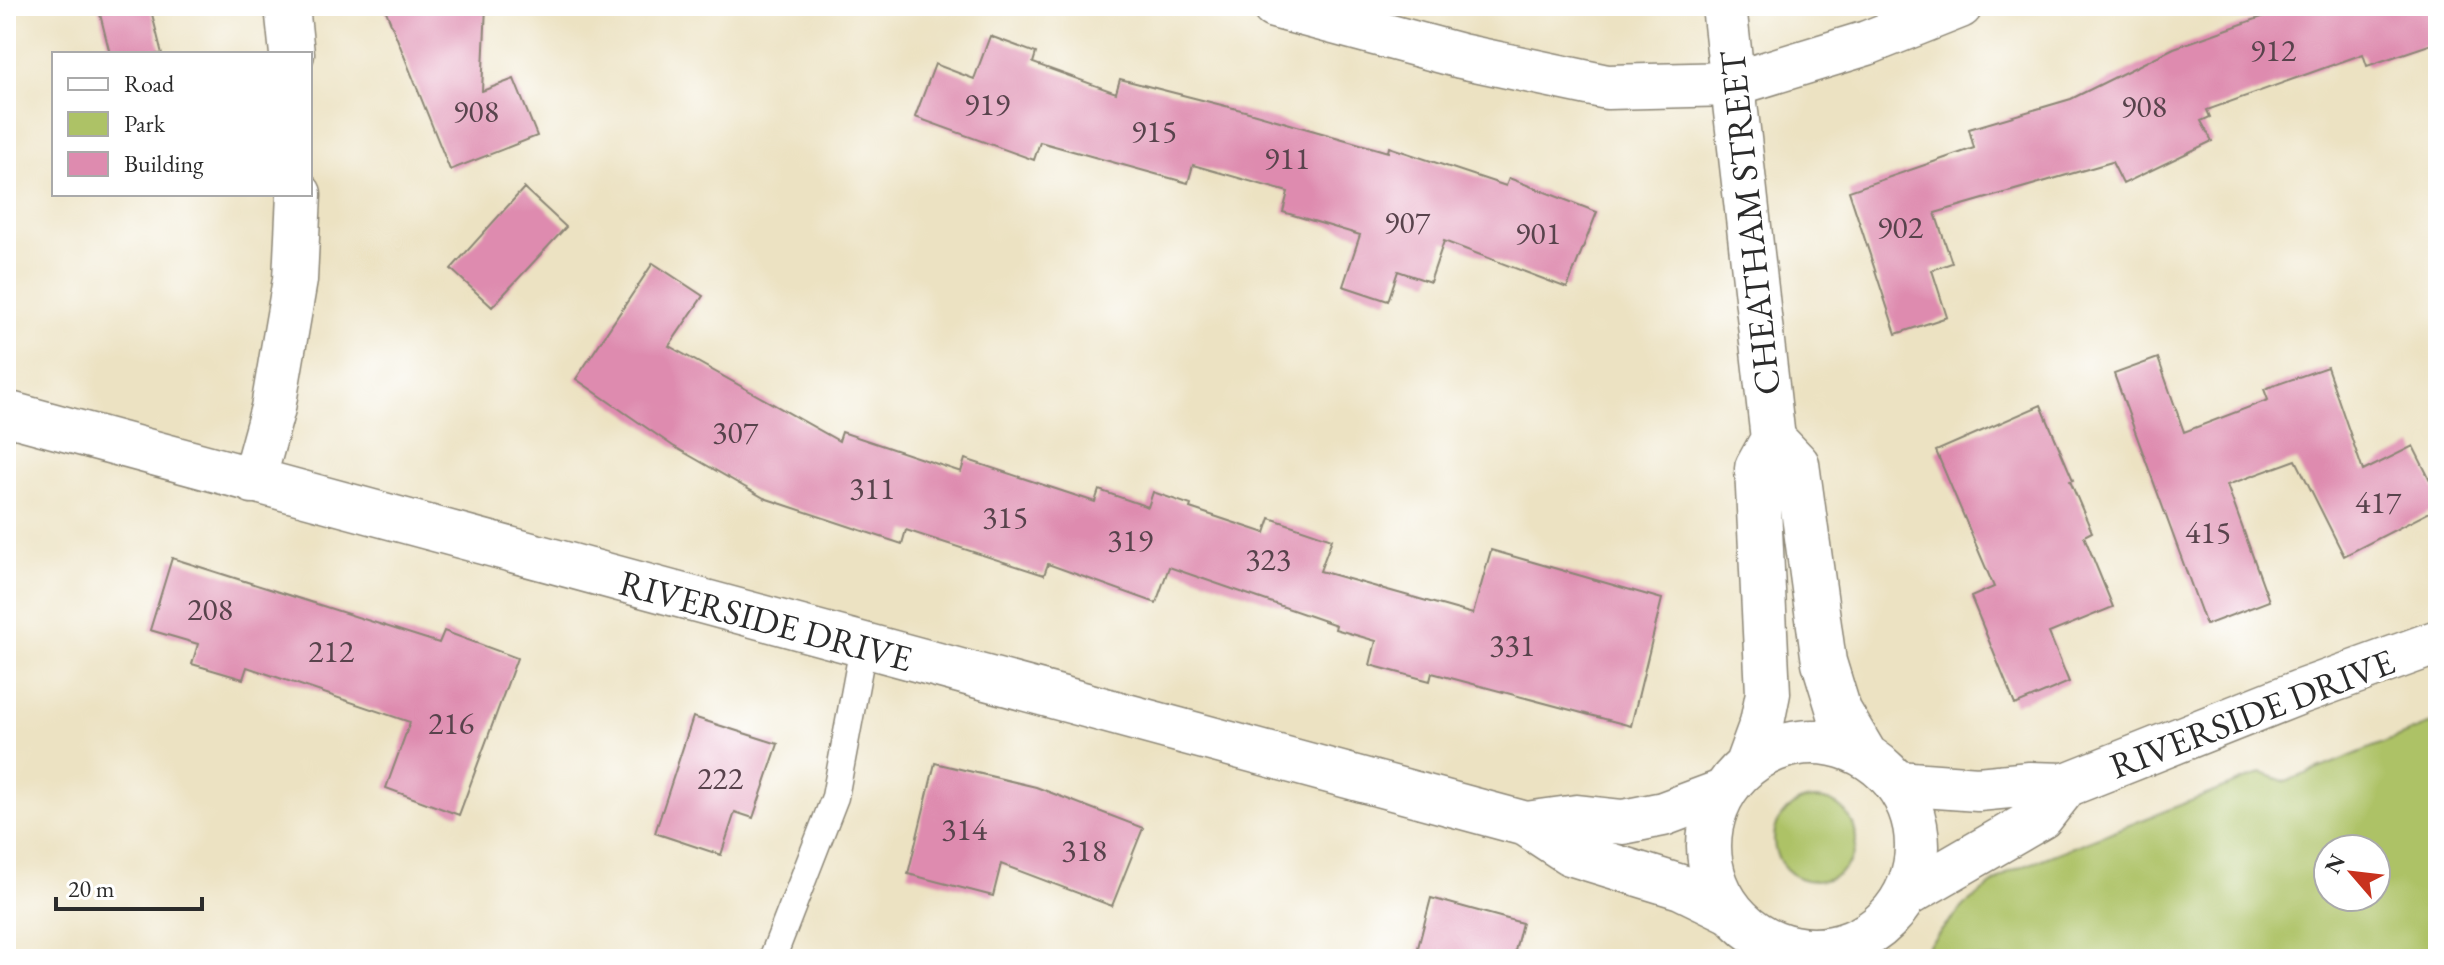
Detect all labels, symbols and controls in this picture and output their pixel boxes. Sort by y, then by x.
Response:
house number: 912 [2250,29,2297,71]
street label: CHEATHAM STREET [1708,48,1791,397]
legend [52,52,312,196]
text: Road [124,68,175,99]
house number: 919 [964,83,1010,125]
house number: 908 [2121,85,2167,127]
house number: 908 [453,90,499,132]
text: Park [124,108,166,139]
house number: 915 [1131,110,1177,152]
house number: 911 [1264,137,1310,179]
text: Building [124,148,204,179]
house number: 907 [1384,201,1431,243]
house number: 902 [1877,206,1924,248]
house number: 901 [1515,212,1561,254]
house number: 307 [712,411,759,453]
house number: 311 [849,467,895,509]
house number: 417 [2355,481,2402,523]
house number: 315 [982,496,1028,538]
house number: 415 [2185,511,2231,553]
house number: 319 [1107,519,1153,561]
house number: 323 [1245,538,1291,580]
street label: RIVERSIDE DRIVE [614,559,917,682]
house number: 208 [187,588,233,630]
house number: 331 [1489,624,1535,666]
house number: 212 [308,630,355,672]
street label: RIVERSIDE DRIVE [2103,638,2401,789]
house number: 216 [428,702,474,744]
house number: 222 [697,757,744,799]
house number: 314 [941,808,988,850]
house number: 318 [1061,829,1107,871]
north arrow [2312,833,2392,913]
text: N [2318,849,2352,879]
scale bar [56,861,202,911]
text: 20 m [68,873,115,904]

